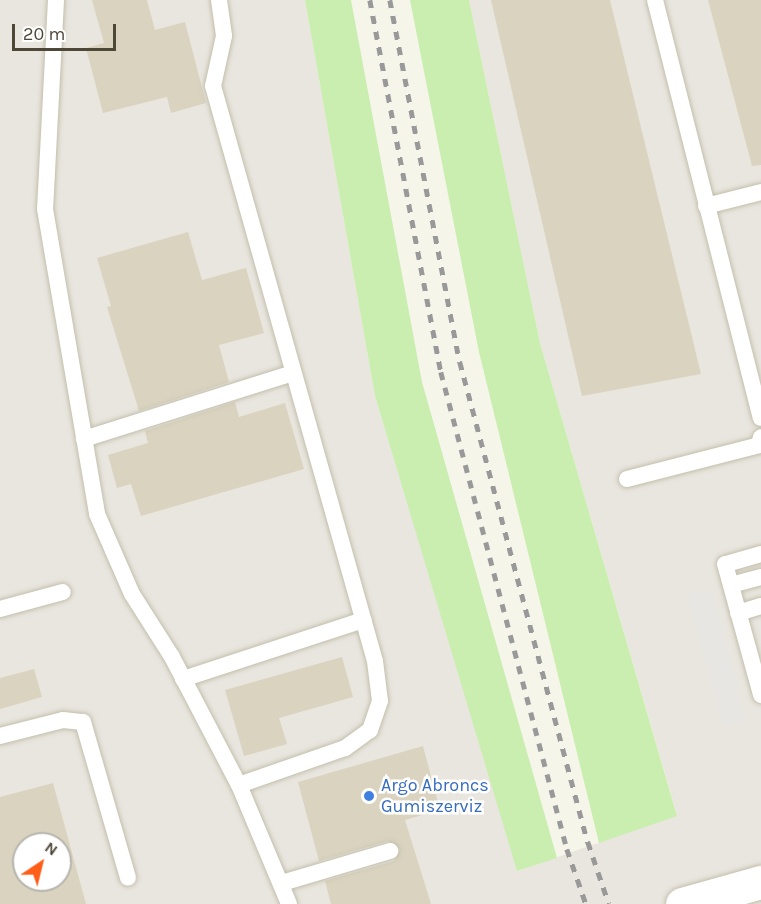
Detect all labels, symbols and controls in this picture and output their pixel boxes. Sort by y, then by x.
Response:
scale bar [15,12,118,50]
text: 20 m [23,23,65,45]
place label: Argo Abroncs Gumiszerviz [381,775,489,818]
marker: Argo Abroncs Gumiszerviz [362,789,376,803]
north arrow [12,832,72,892]
text: N [41,837,62,860]

